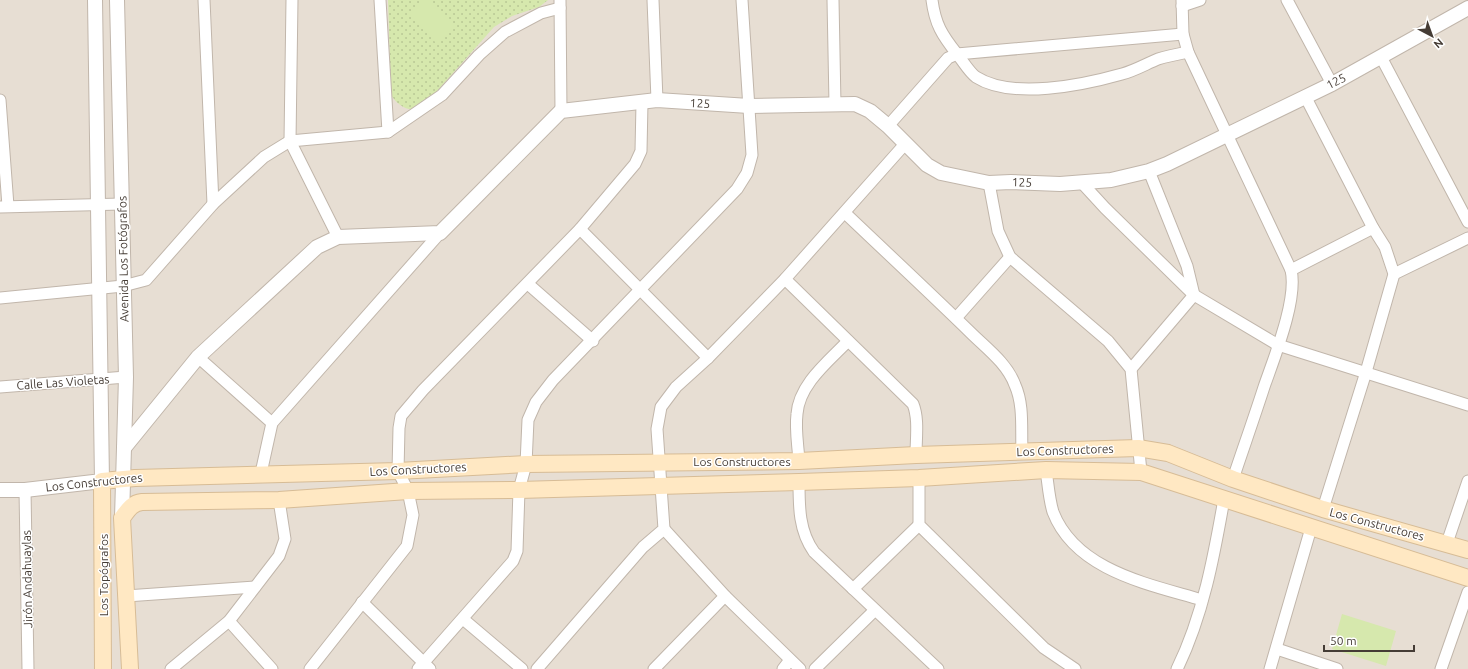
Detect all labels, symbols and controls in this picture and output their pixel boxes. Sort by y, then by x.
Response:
north arrow [1412,16,1452,56]
text: N [1432,36,1446,51]
street label: 125 [1324,71,1348,91]
street label: 125 [690,96,710,110]
street label: 125 [1012,175,1032,189]
street label: Avenida Los Fotógrafos [115,196,131,322]
street label: Calle Las Violetas [16,372,110,392]
street label: Los Constructores [1016,442,1114,458]
street label: Los Constructores [693,455,791,468]
street label: Los Constructores [369,460,467,478]
street label: Los Constructores [45,470,143,494]
street label: Los Constructores [1328,505,1426,543]
street label: Jirón Andahuaylas [20,530,34,628]
street label: Los Topógrafos [97,534,110,616]
scale bar [1324,627,1414,653]
text: 50 m [1330,634,1357,647]

